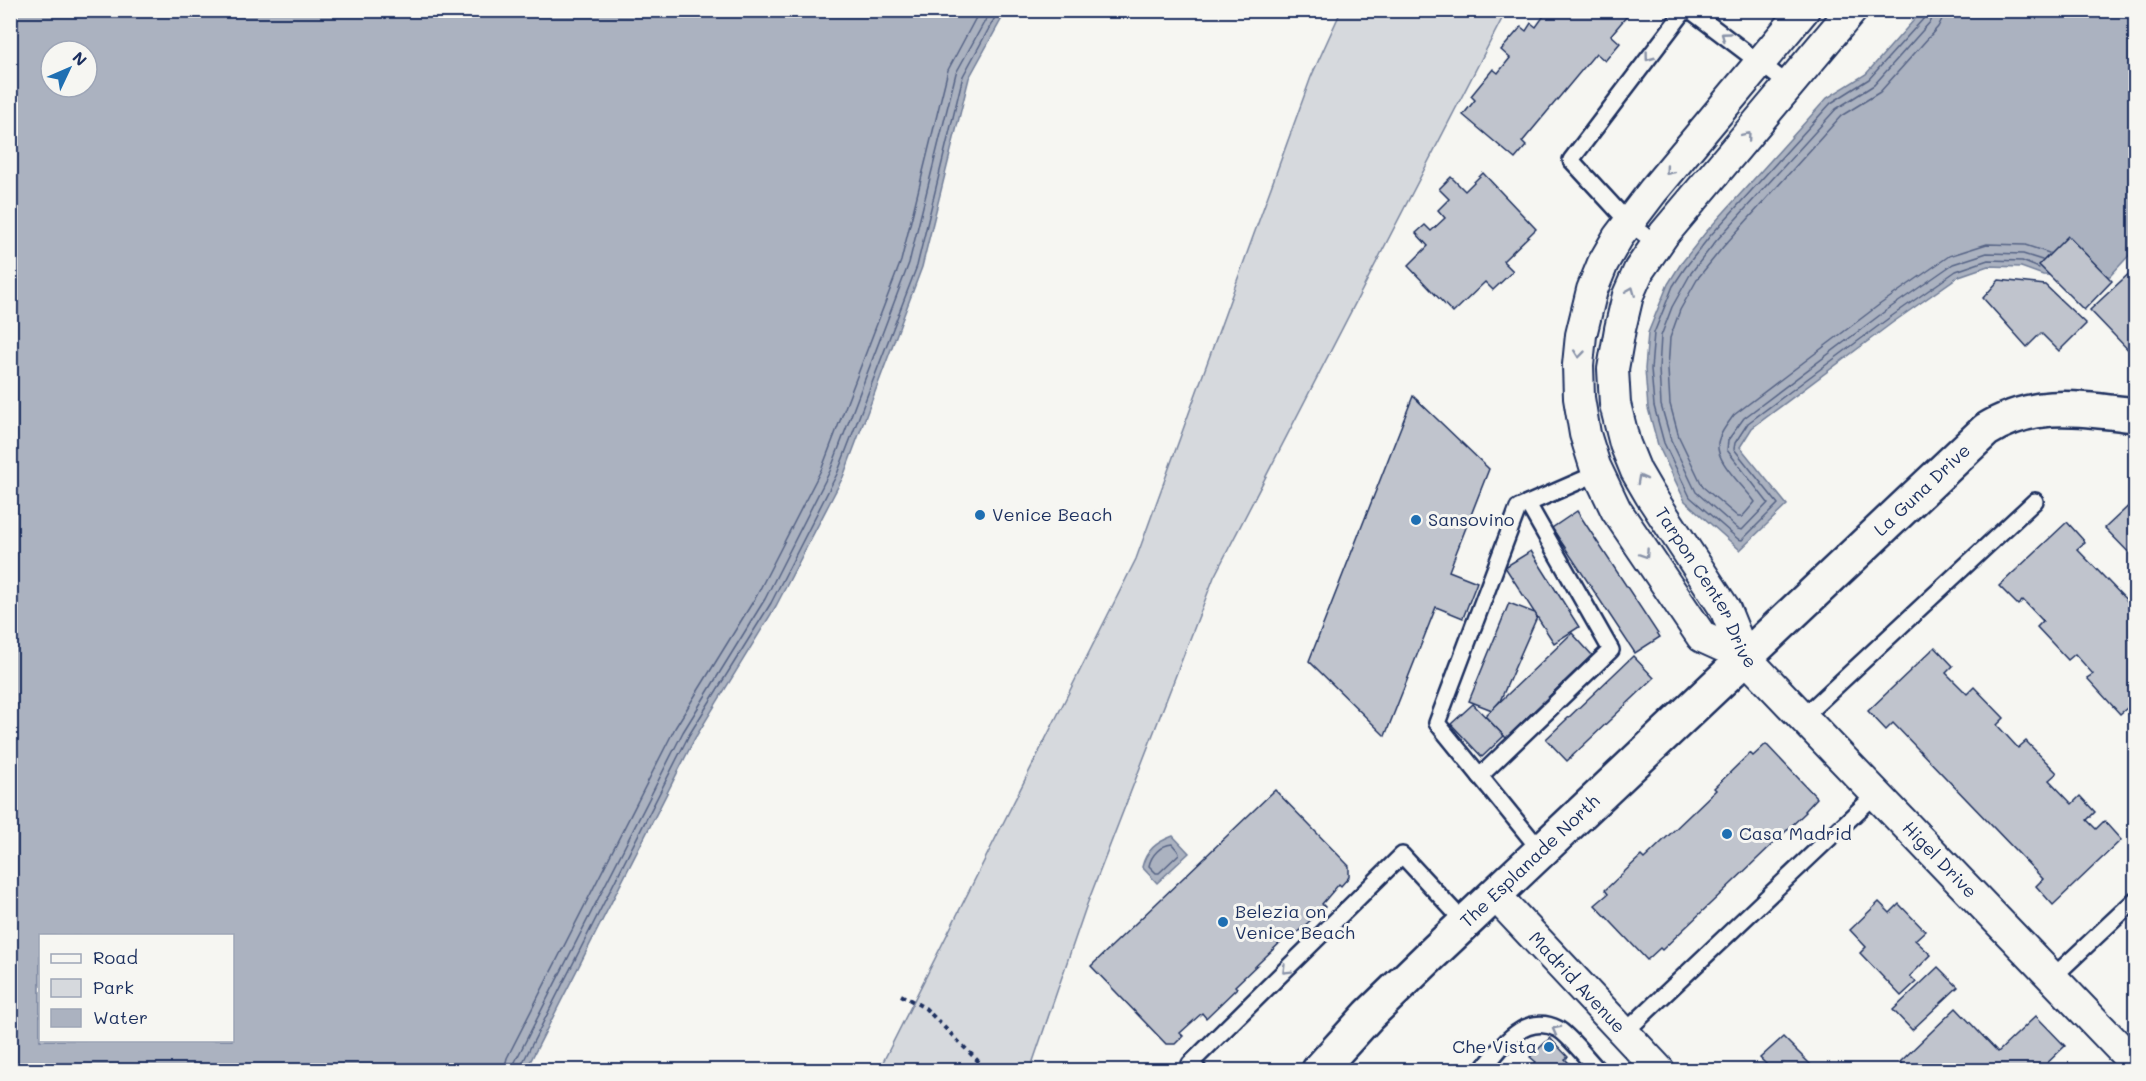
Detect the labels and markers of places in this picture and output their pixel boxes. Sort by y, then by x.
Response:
place label: Venice Beach [992,502,1112,526]
place label: Sansovino [1428,507,1515,531]
marker: Venice Beach [973,508,987,522]
marker: Sansovino [1409,513,1423,527]
place label: Casa Madrid [1739,821,1852,845]
marker: Casa Madrid [1720,827,1734,841]
place label: Belezia on Venice Beach [1235,899,1355,944]
marker: Belezia on Venice Beach [1216,915,1230,929]
place label: Che Vista [1452,1034,1537,1058]
marker: Che Vista [1542,1040,1556,1054]

